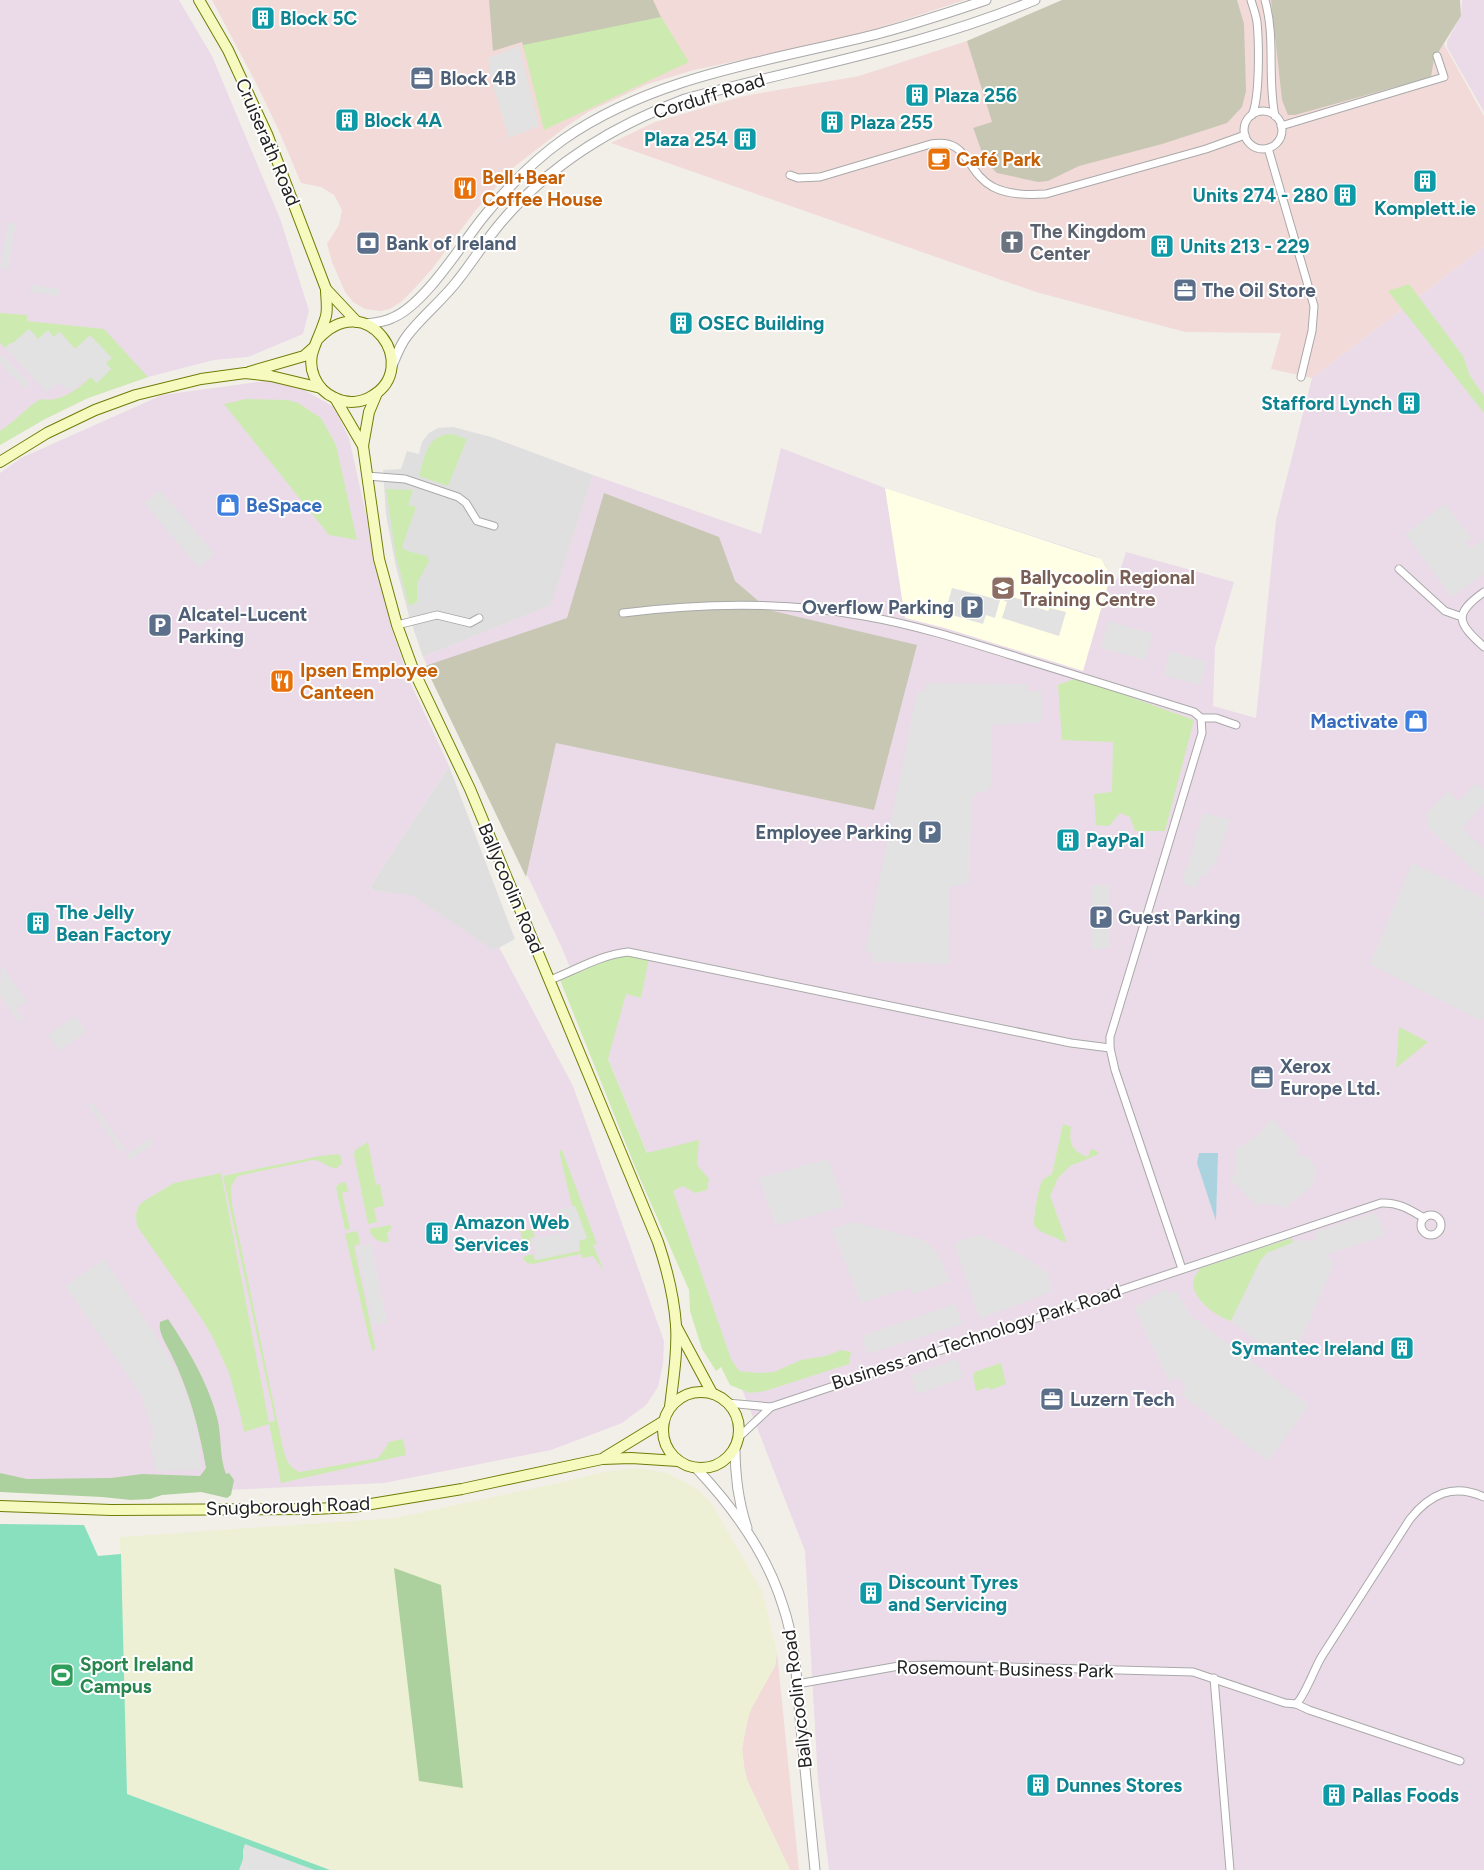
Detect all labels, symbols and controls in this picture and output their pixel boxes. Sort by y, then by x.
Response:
building icon: Block 5C [250,5,276,31]
place label: Block 5C [280,7,357,30]
office icon: Block 4B [409,65,435,91]
place label: Block 4B [440,67,516,90]
street label: Corduff Road [650,68,768,124]
street label: Cruiserath Road [231,75,305,209]
building icon: Plaza 256 [904,82,930,108]
place label: Plaza 256 [934,84,1017,107]
building icon: Block 4A [334,107,360,133]
place label: Block 4A [364,109,442,132]
building icon: Plaza 255 [819,109,845,135]
place label: Plaza 255 [850,111,933,134]
building icon: Plaza 254 [732,126,758,152]
place label: Plaza 254 [644,128,728,151]
cafe icon: Café Park [926,146,952,172]
place label: Café Park [956,148,1042,171]
place label: Bell+Bear Coffee House [482,166,603,211]
building icon: Komplett.ie [1412,168,1438,194]
restaurant icon: Bell+Bear Coffee House [452,175,478,201]
building icon: Units 274 - 280 [1332,182,1358,208]
place label: Units 274 - 280 [1193,184,1328,207]
place label: Komplett.ie [1374,197,1476,220]
place label: The Kingdom Center [1030,220,1146,265]
church icon: The Kingdom Center [999,229,1025,255]
bank icon: Bank of Ireland [355,230,381,256]
place label: Bank of Ireland [386,232,516,255]
building icon: Units 213 - 229 [1149,233,1175,259]
place label: Units 213 - 229 [1180,235,1310,258]
office icon: The Oil Store [1172,277,1198,303]
place label: The Oil Store [1202,279,1316,302]
building icon: OSEC Building [668,310,694,336]
place label: OSEC Building [698,312,825,335]
building icon: Stafford Lynch [1396,390,1422,416]
place label: Stafford Lynch [1261,392,1392,415]
shop icon: BeSpace [215,492,241,518]
place label: BeSpace [246,494,323,517]
place label: Ballycoolin Regional Training Centre [1020,566,1195,611]
school or university icon: Ballycoolin Regional Training Centre [990,575,1016,601]
parking icon: Overflow Parking [959,594,985,620]
place label: Overflow Parking [802,596,954,619]
place label: Alcatel-Lucent Parking [178,603,308,648]
parking icon: Alcatel-Lucent Parking [147,612,173,638]
place label: Ipsen Employee Canteen [300,659,438,704]
restaurant icon: Ipsen Employee Canteen [269,668,295,694]
shop icon: Mactivate [1403,708,1429,734]
place label: Mactivate [1310,710,1398,733]
street label: Ballycoolin Road [473,819,549,957]
parking icon: Employee Parking [917,819,943,845]
place label: Employee Parking [755,821,912,844]
building icon: PayPal [1055,827,1081,853]
place label: PayPal [1086,829,1144,852]
place label: The Jelly Bean Factory [56,901,171,946]
parking icon: Guest Parking [1088,904,1114,930]
place label: Guest Parking [1118,906,1240,929]
building icon: The Jelly Bean Factory [25,910,51,936]
place label: Xerox Europe Ltd. [1280,1055,1380,1100]
office icon: Xerox Europe Ltd. [1249,1064,1275,1090]
place label: Amazon Web Services [454,1211,569,1256]
building icon: Amazon Web Services [424,1220,450,1246]
street label: Business and Technology Park Road [828,1279,1124,1395]
building icon: Symantec Ireland [1389,1335,1415,1361]
place label: Symantec Ireland [1231,1337,1384,1360]
office icon: Luzern Tech [1039,1386,1065,1412]
place label: Luzern Tech [1070,1388,1175,1411]
street label: Snugborough Road [205,1492,371,1520]
place label: Discount Tyres and Servicing [888,1571,1018,1616]
building icon: Discount Tyres and Servicing [858,1580,884,1606]
street label: Ballycoolin Road [777,1628,817,1770]
place label: Sport Ireland Campus [80,1653,193,1698]
street label: Rosemount Business Park [896,1656,1115,1682]
sports icon: Sport Ireland Campus [49,1662,75,1688]
building icon: Dunnes Stores [1025,1772,1051,1798]
place label: Dunnes Stores [1056,1774,1182,1797]
building icon: Pallas Foods [1321,1782,1347,1808]
place label: Pallas Foods [1352,1784,1459,1807]

